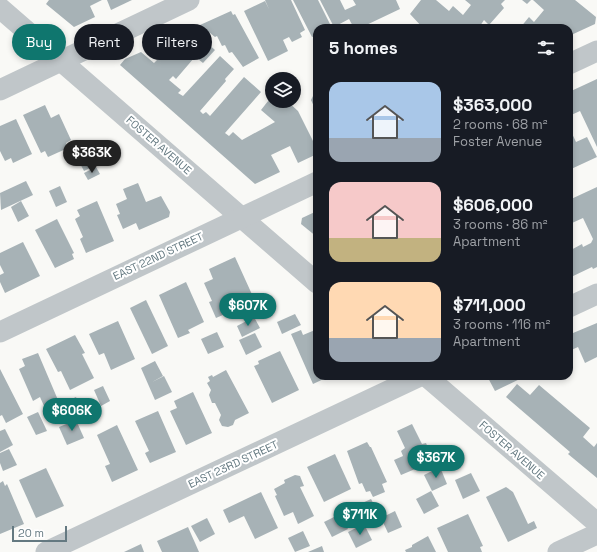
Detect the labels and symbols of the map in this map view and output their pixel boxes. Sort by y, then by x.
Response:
street label: FOSTER AVENUE [123,113,195,177]
pin: $363K [64,140,120,174]
street label: EAST 22ND STREET [111,229,206,283]
pin: $607K [220,293,276,327]
pin: $606K [44,398,100,432]
street label: FOSTER AVENUE [476,418,548,482]
street label: EAST 23RD STREET [186,437,281,491]
pin: $367K [408,445,464,479]
pin: $711K [332,502,388,536]
scale bar [12,524,67,543]

